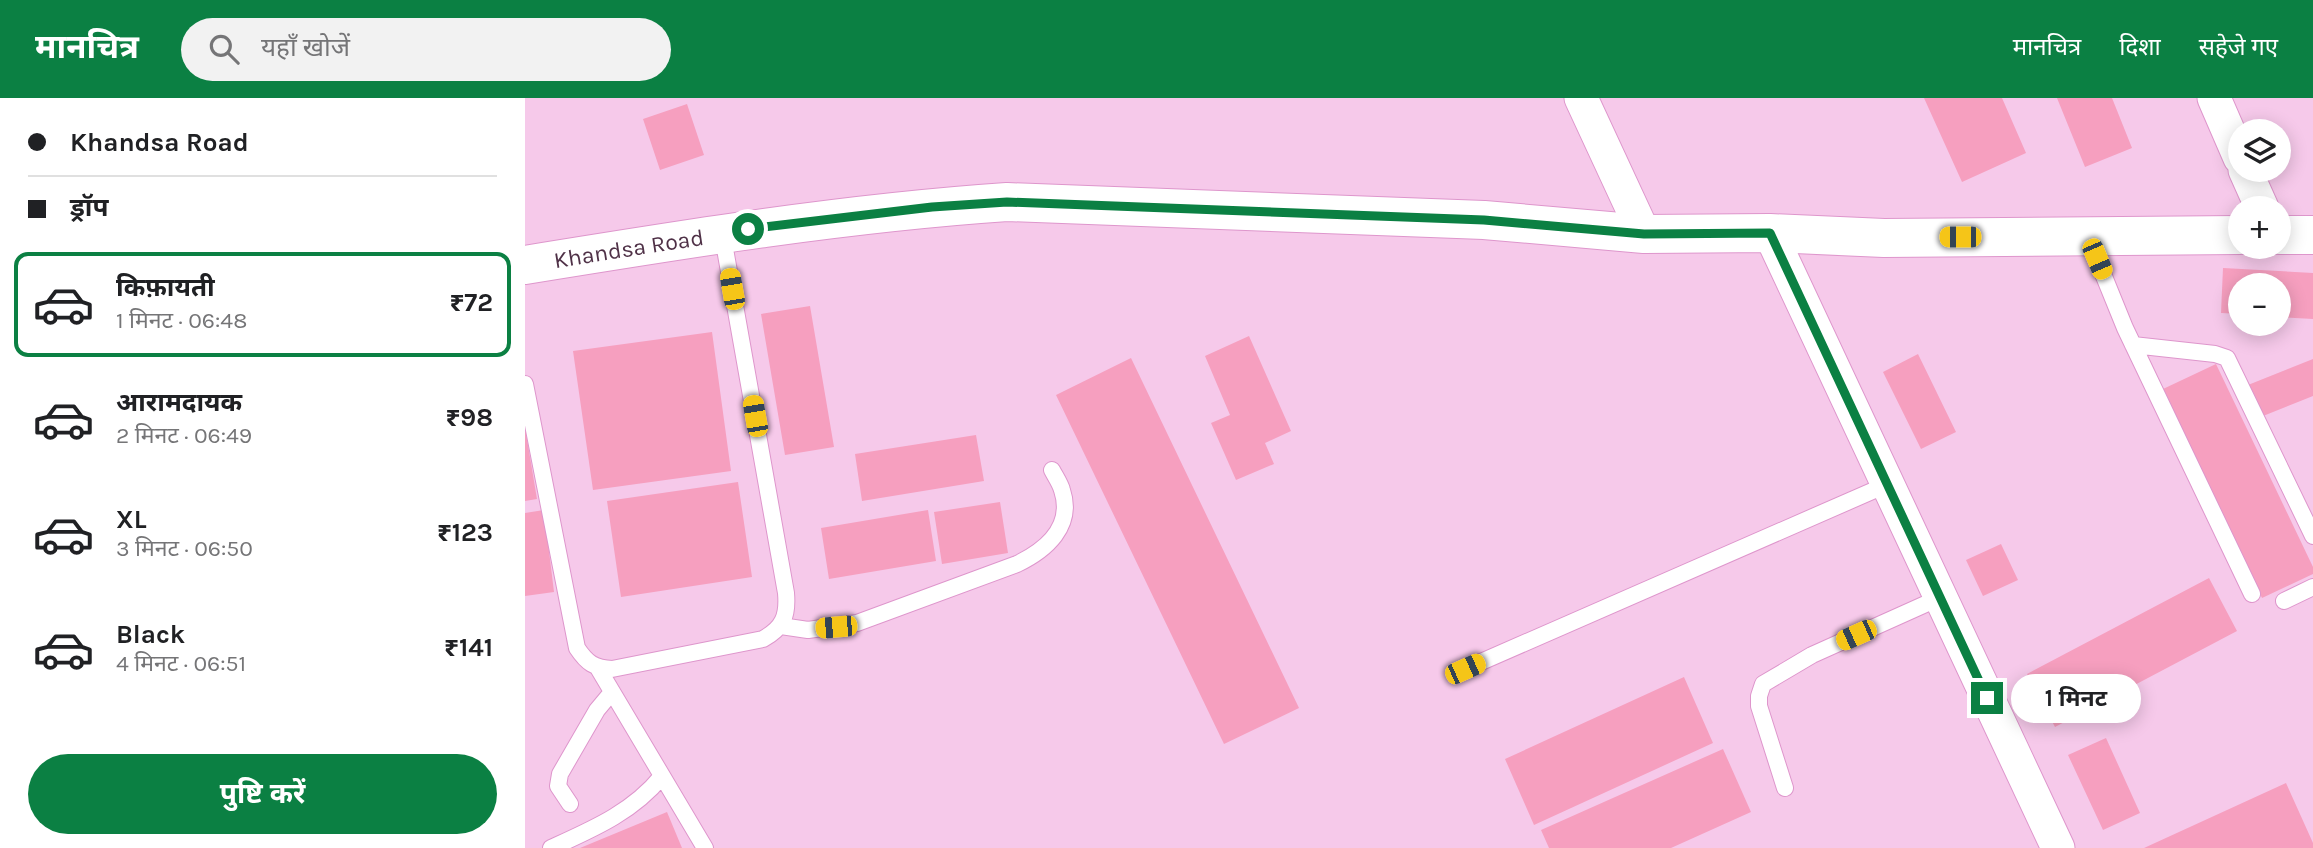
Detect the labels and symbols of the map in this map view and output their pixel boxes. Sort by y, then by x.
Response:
route start [732,213,764,245]
street label: Khandsa Road [552,224,706,274]
car [1940,227,1982,248]
car [2080,236,2115,282]
car [719,266,746,312]
car [742,393,769,439]
car [815,615,858,639]
car [1833,617,1880,653]
car [1442,651,1489,687]
callout: 1 मिनट [2011,674,2141,722]
route end [1971,682,2003,714]

